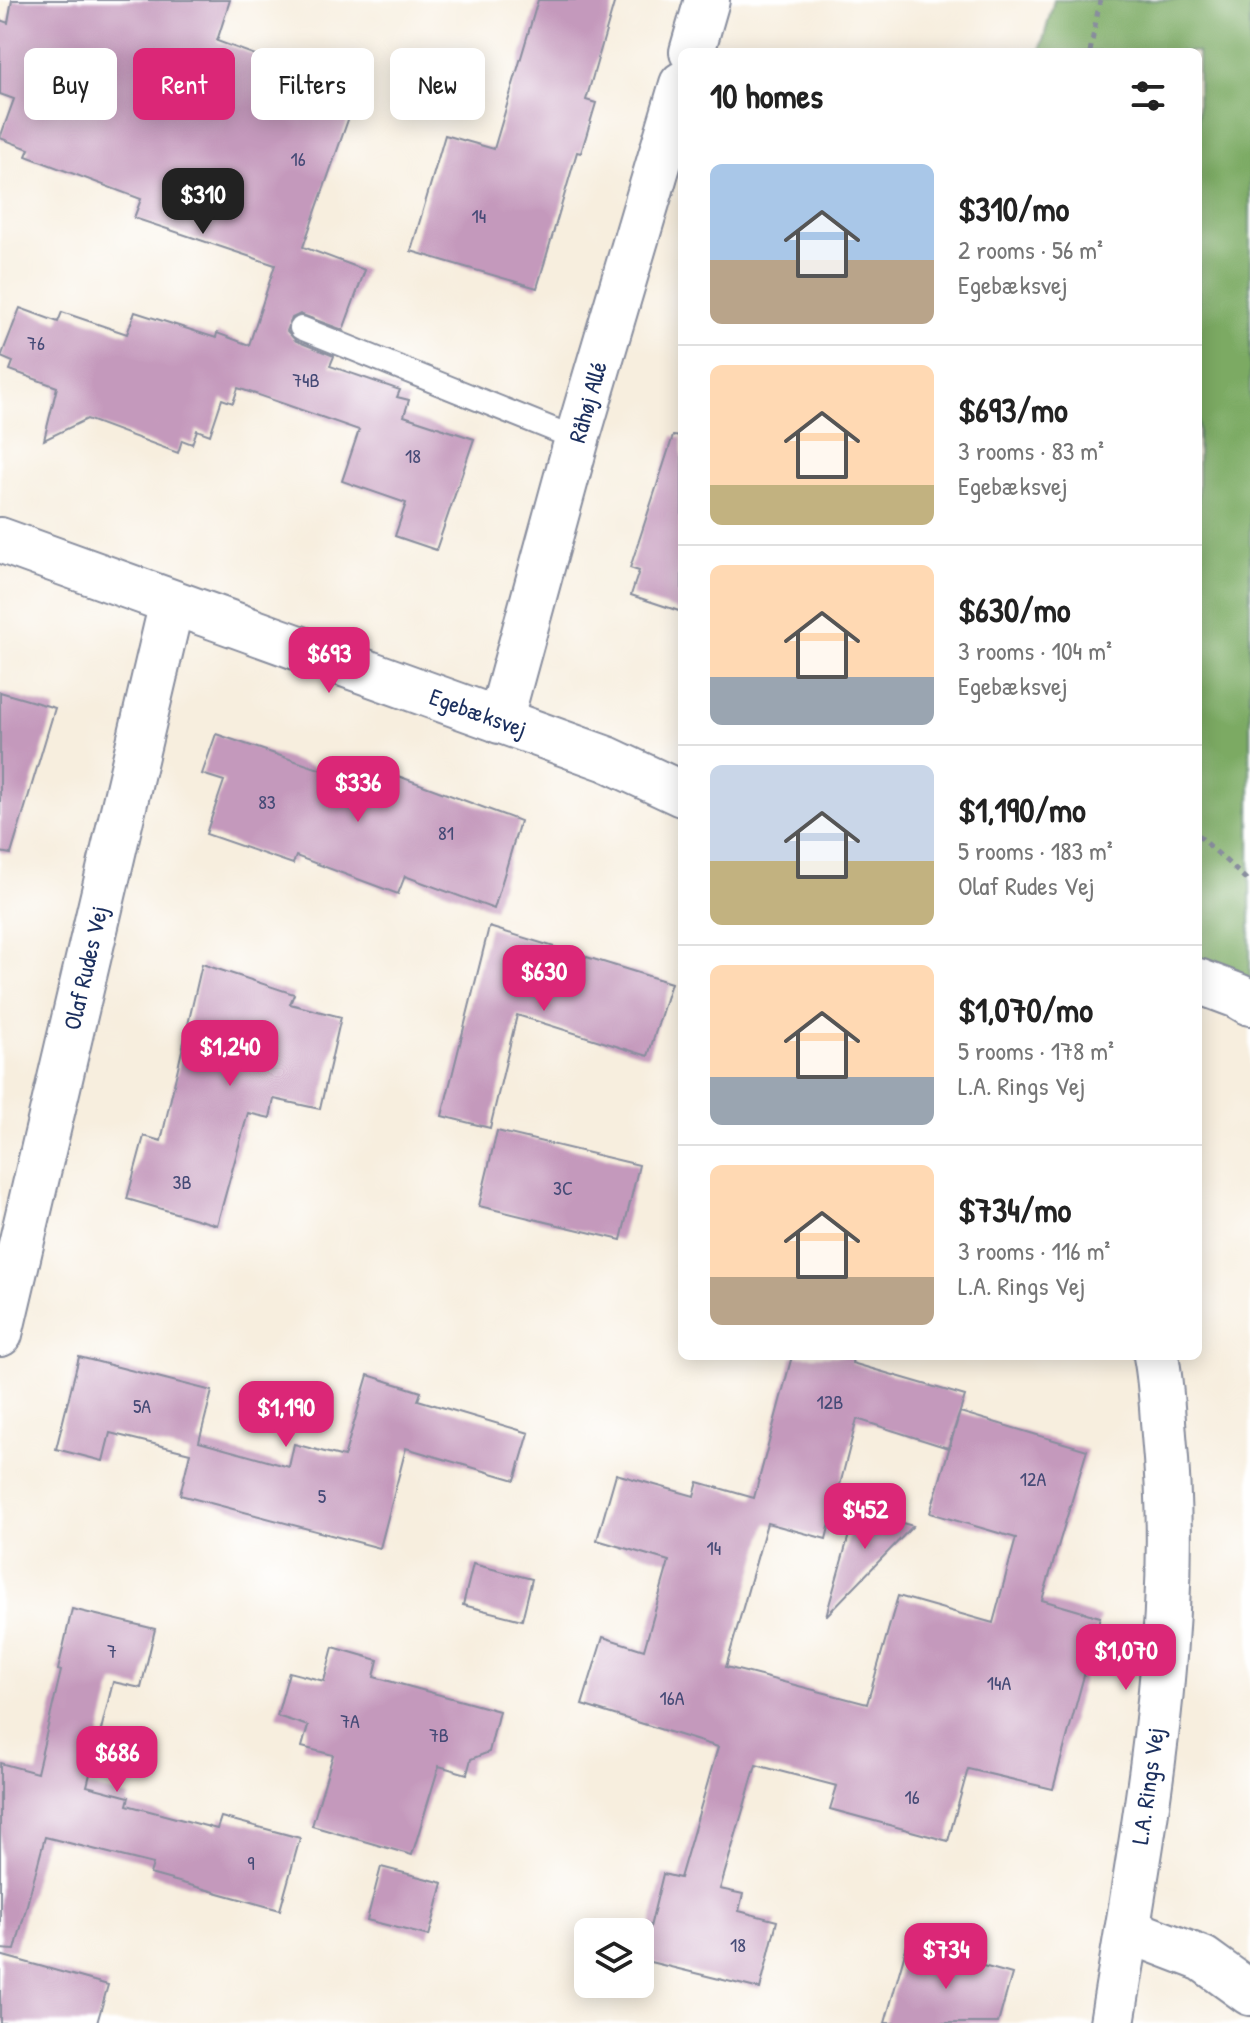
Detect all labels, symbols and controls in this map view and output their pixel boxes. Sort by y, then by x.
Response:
chip: Buy [24,48,117,120]
chip: Rent [133,48,235,120]
chip: Filters [251,48,374,120]
chip: New [390,48,485,120]
text: 10 homes [710,73,823,119]
icon: filters [1126,74,1170,118]
house number: 16 [290,145,306,172]
pin: $310 [156,168,250,236]
text: $310 [180,176,226,211]
text: $310/mo [958,186,1069,232]
icon: home [774,196,870,292]
house number: 14 [472,202,486,229]
text: 2 rooms · 56 m² [958,232,1103,267]
text: Egebæksvej [958,267,1068,302]
house number: 76 [27,329,45,356]
street label: Råhøj Allé [560,357,614,446]
house number: 74B [292,366,320,393]
text: $693/mo [958,387,1068,433]
icon: home [774,397,870,493]
text: 3 rooms · 83 m² [958,433,1104,468]
house number: 18 [405,442,421,469]
text: Egebæksvej [958,468,1068,503]
text: $630/mo [958,587,1070,633]
icon: home [774,597,870,693]
pin: $693 [282,627,376,695]
text: 3 rooms · 104 m² [958,633,1112,668]
text: $693 [307,635,351,670]
text: Egebæksvej [958,668,1068,703]
street label: Egebæksvej [425,680,531,744]
pin: $336 [311,756,405,824]
text: $336 [335,764,381,799]
text: $1,190/mo [958,787,1086,833]
house number: 83 [258,788,276,815]
icon: home [774,797,870,893]
house number: 81 [438,819,454,846]
text: 5 rooms · 183 m² [958,833,1113,868]
text: Olaf Rudes Vej [958,868,1095,903]
street label: Olaf Rudes Vej [55,903,115,1033]
pin: $630 [497,945,591,1013]
text: $630 [521,953,567,988]
text: $1,070/mo [958,987,1093,1033]
icon: home [774,997,870,1093]
pin: $1,240 [165,1020,295,1088]
text: $1,240 [199,1028,261,1063]
text: 5 rooms · 178 m² [958,1033,1114,1068]
text: L.A. Rings Vej [958,1068,1085,1103]
house number: 3B [172,1168,192,1195]
house number: 3C [553,1174,573,1201]
text: $734/mo [958,1187,1071,1233]
icon: home [774,1197,870,1293]
text: 3 rooms · 116 m² [958,1233,1110,1268]
text: L.A. Rings Vej [958,1268,1085,1303]
pin: $1,190 [221,1381,351,1449]
house number: 12B [817,1388,843,1415]
text: $1,190 [257,1389,315,1424]
house number: 5A [133,1392,151,1419]
house number: 12A [1020,1465,1046,1492]
house number: 5 [318,1482,327,1509]
pin: $452 [818,1483,912,1551]
text: $452 [842,1491,888,1526]
house number: 14 [707,1534,721,1561]
pin: $1,070 [1061,1624,1191,1692]
text: $1,070 [1094,1632,1158,1667]
house number: 7 [107,1637,117,1664]
house number: 14A [987,1669,1011,1696]
house number: 16A [660,1684,685,1711]
house number: 7A [340,1707,360,1734]
house number: 7B [429,1721,449,1748]
street label: L.A. Rings Vej [1123,1725,1171,1846]
pin: $686 [70,1726,164,1794]
text: $686 [94,1734,140,1769]
house number: 16 [904,1783,920,1810]
house number: 9 [247,1849,255,1876]
map controls [574,1918,654,1998]
button: layers [574,1918,654,1998]
pin: $734 [899,1923,993,1991]
house number: 18 [730,1931,746,1958]
text: $734 [922,1931,970,1966]

